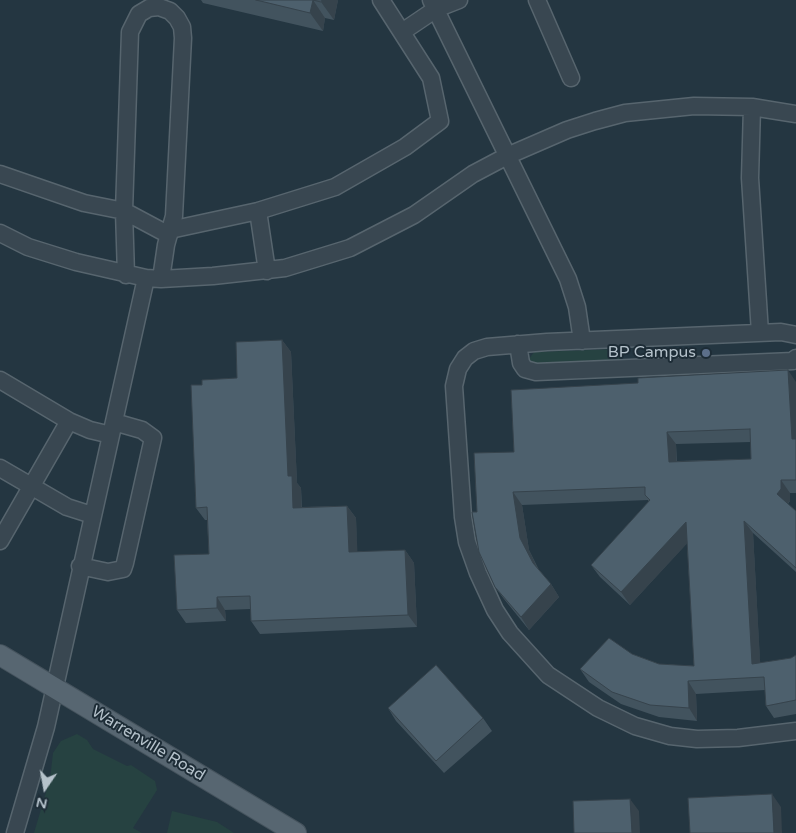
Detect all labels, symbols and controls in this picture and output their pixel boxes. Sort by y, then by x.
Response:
place label: BP Campus [608,343,696,363]
marker: BP Campus [700,347,712,359]
street label: Warrenville Road [88,703,208,785]
north arrow [20,763,70,813]
text: N [35,794,49,813]

